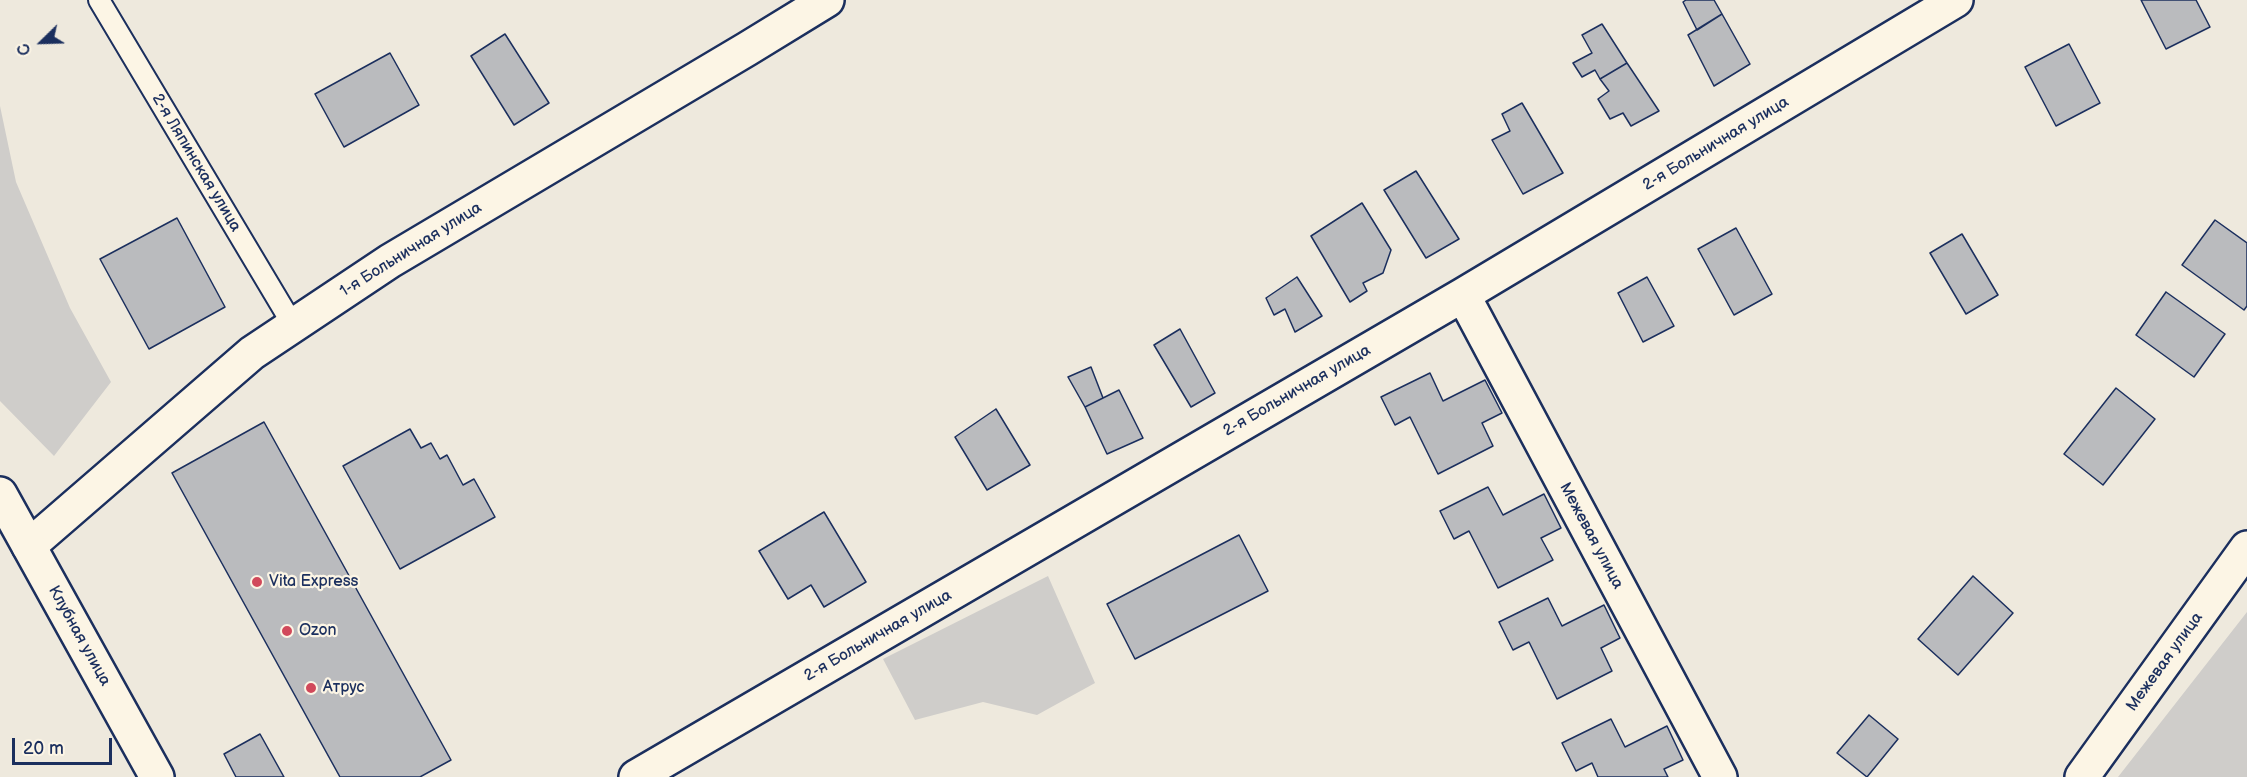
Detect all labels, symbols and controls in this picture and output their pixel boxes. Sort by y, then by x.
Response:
north arrow [12,12,72,72]
text: С [14,40,36,58]
street label: 2-я Ляпинская улица [147,90,245,236]
street label: 2-я Больничная улица [1639,93,1793,195]
street label: 1-я Больничная улица [336,198,486,302]
street label: 2-я Больничная улица [1220,341,1374,441]
street label: Межевая улица [1555,480,1627,592]
place label: Vita Express [269,572,359,592]
marker: Vita Express [250,575,264,589]
street label: Клубная улица [44,583,114,689]
street label: 2-я Больничная улица [801,586,955,686]
street label: Межевая улица [2123,609,2207,715]
place label: Ozon [299,621,337,641]
marker: Ozon [280,624,294,638]
place label: Атрус [323,678,364,698]
marker: Атрус [304,681,318,695]
scale bar [15,726,116,764]
text: 20 m [23,738,64,759]

